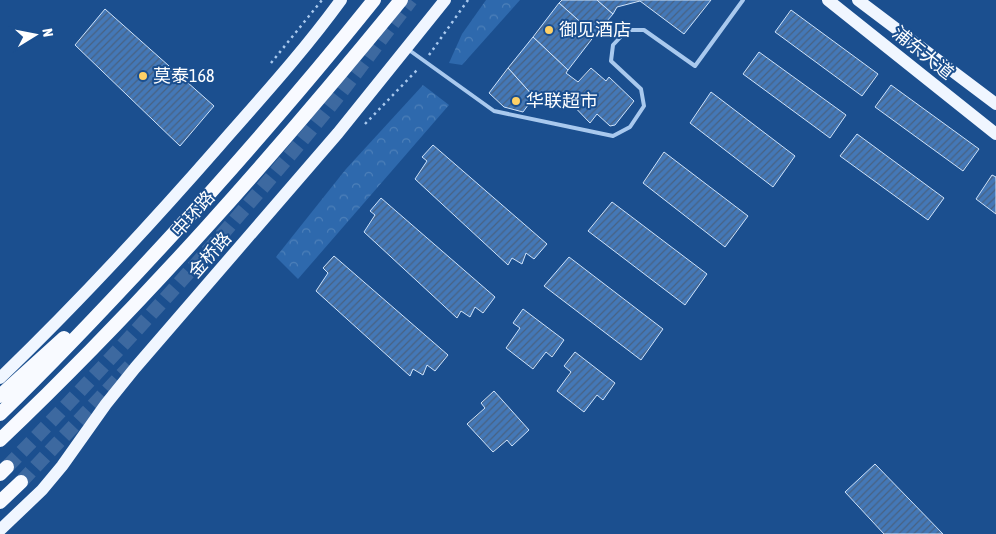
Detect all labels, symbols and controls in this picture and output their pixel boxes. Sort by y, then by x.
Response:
north arrow [10,10,60,60]
place label: 御见酒店 [559,19,631,40]
street label: 浦东大道 [889,22,958,83]
marker: 御见酒店 [543,24,555,36]
text: N [39,27,56,38]
place label: 莫泰168 [153,65,214,86]
marker: 莫泰168 [137,70,149,82]
place label: 华联超市 [526,90,598,111]
marker: 华联超市 [510,95,522,107]
street label: 中环路 [167,187,218,241]
street label: 金桥路 [184,227,235,282]

